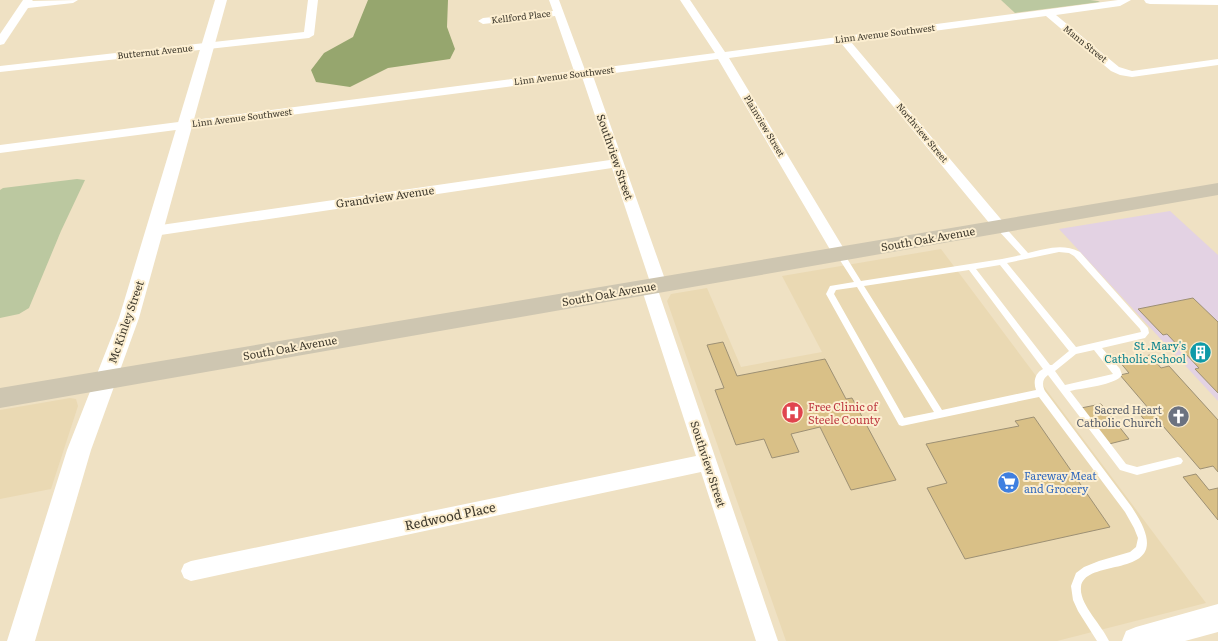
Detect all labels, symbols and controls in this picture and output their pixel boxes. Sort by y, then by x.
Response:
street label: Kellford Place [490,5,552,27]
street label: Linn Avenue Southwest [834,20,936,46]
street label: Mann Street [1061,21,1111,66]
street label: Butternut Avenue [117,40,194,62]
street label: Linn Avenue Southwest [513,62,615,88]
street label: Plainview Street [741,92,789,159]
street label: Northview Street [894,100,952,165]
street label: Linn Avenue Southwest [191,104,293,130]
street label: Southview Street [594,112,638,202]
street label: Grandview Avenue [335,181,435,211]
street label: South Oak Avenue [879,222,976,254]
street label: Mc Kinley Street [103,277,147,365]
street label: South Oak Avenue [560,277,657,309]
street label: South Oak Avenue [241,331,338,363]
place label: St .Mary's Catholic School [1104,337,1186,366]
building icon: St .Mary's Catholic School [1188,339,1214,365]
place label: Free Clinic of Steele County [808,398,881,427]
hospital icon: Free Clinic of Steele County [779,400,805,426]
place label: Sacred Heart Catholic Church [1076,401,1163,430]
church icon: Sacred Heart Catholic Church [1165,403,1191,429]
street label: Southview Street [687,419,731,509]
place label: Fareway Meat and Grocery [1024,467,1097,496]
supermarket icon: Fareway Meat and Grocery [996,469,1022,495]
street label: Redwood Place [403,497,497,534]

